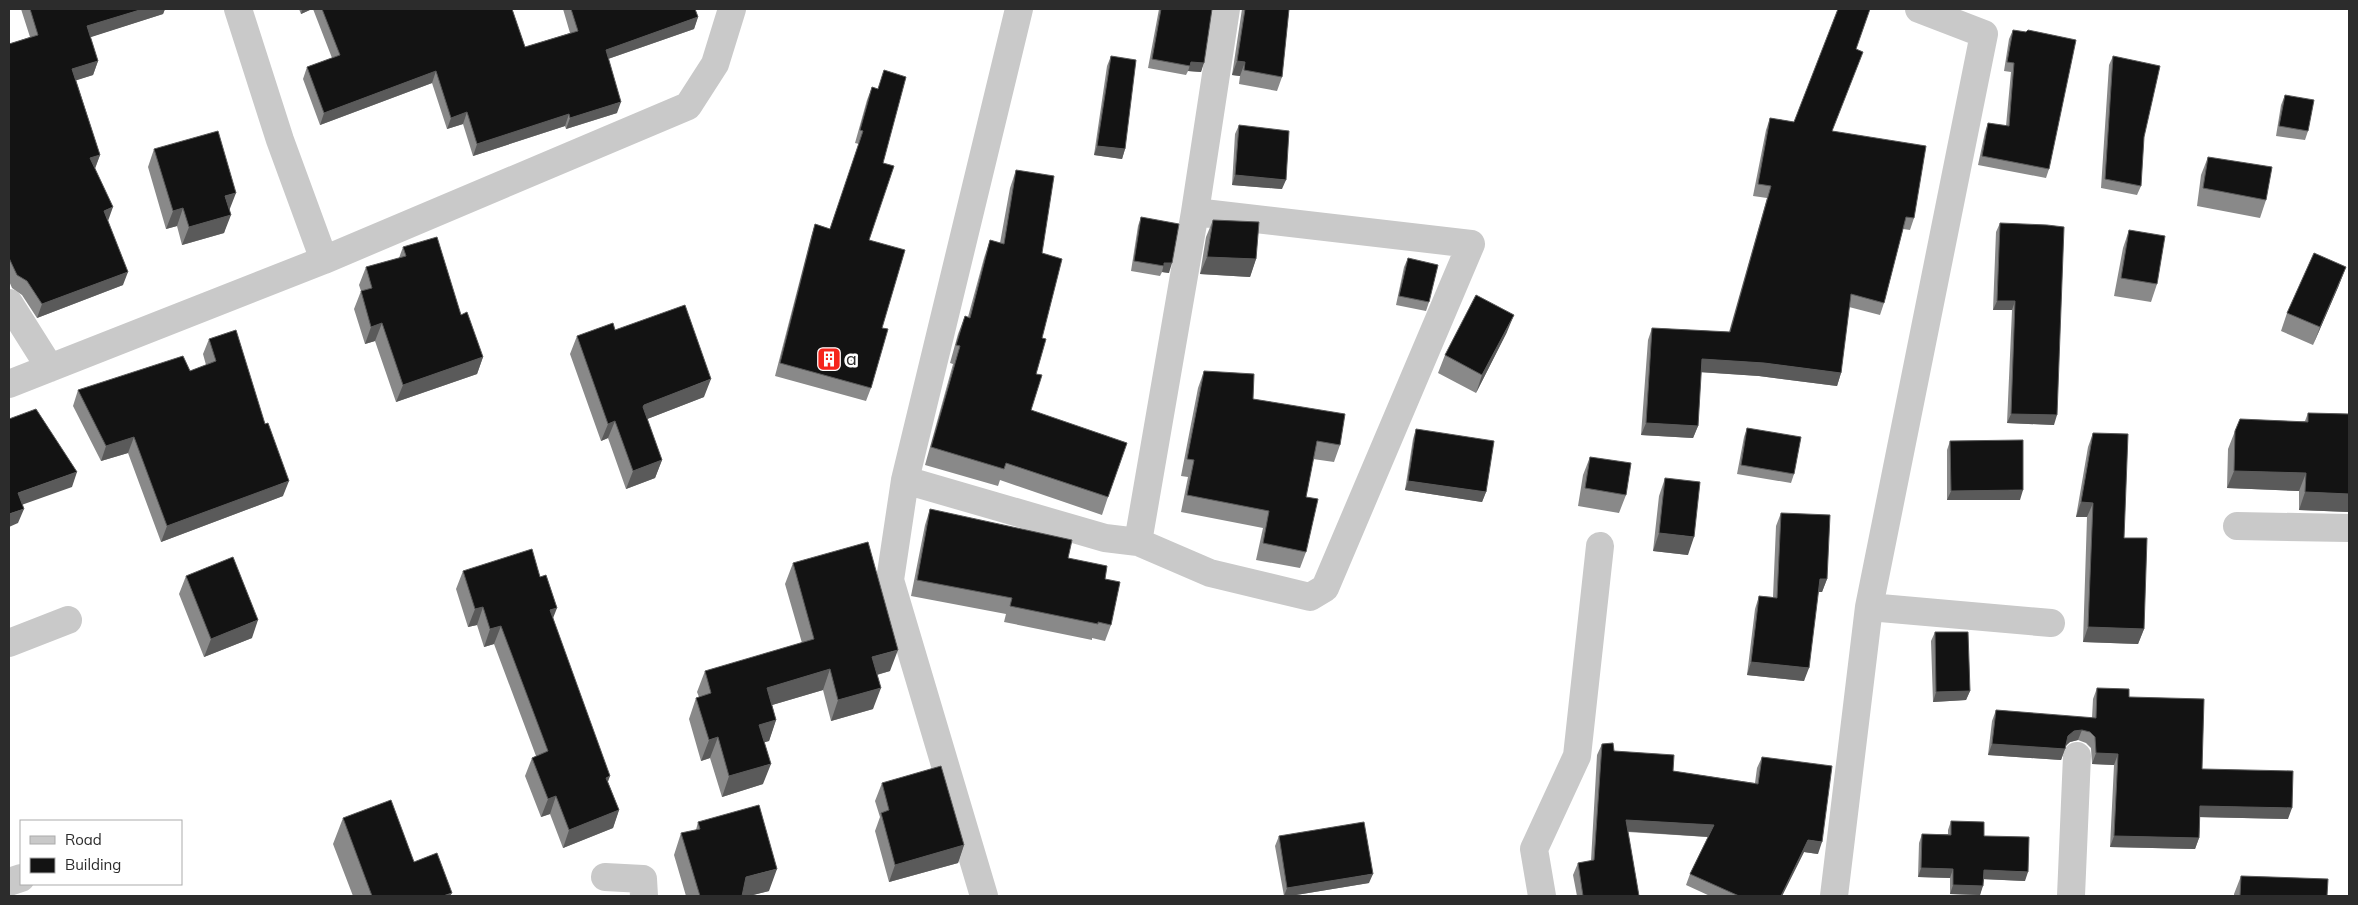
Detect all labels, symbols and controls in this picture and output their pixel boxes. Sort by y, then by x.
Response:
building icon: a [816,346,842,372]
place label: a [846,347,857,370]
legend [20,820,182,885]
text: Road [65,830,102,849]
text: Building [65,855,121,874]

